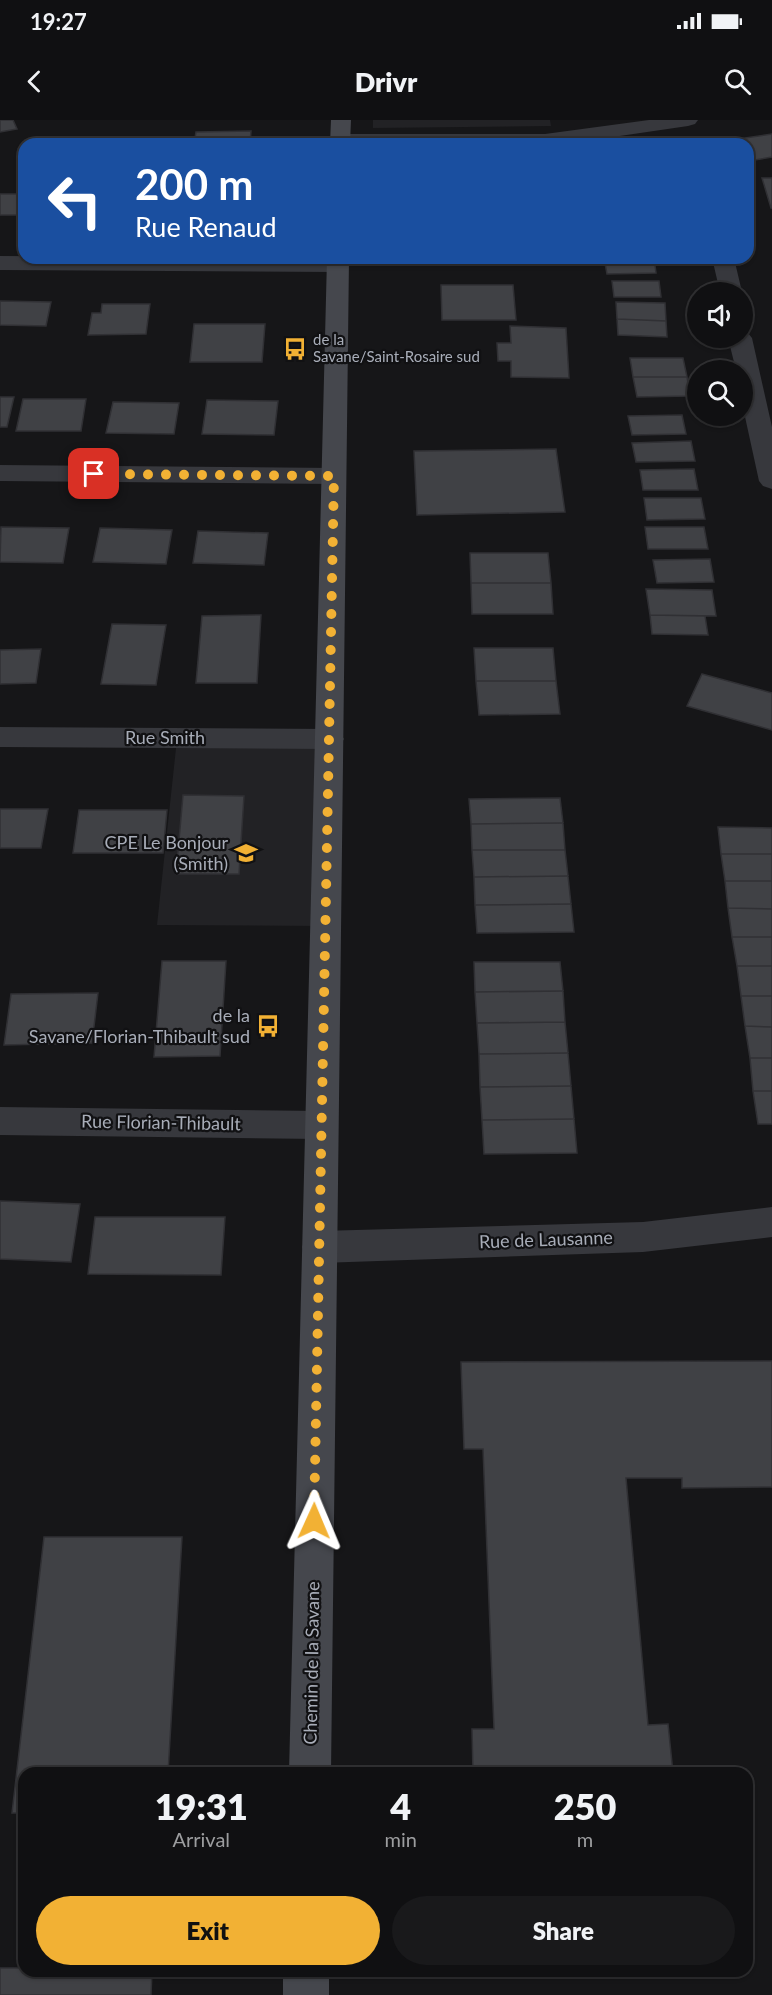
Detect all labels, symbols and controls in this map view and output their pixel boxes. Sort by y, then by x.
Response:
text: 19:27 [30,8,87,35]
icon: back [18,65,51,98]
text: Drivr [355,65,417,98]
icon: search [721,65,754,98]
text: 200 m [135,159,253,209]
icon: left [36,162,114,240]
text: Rue Renaud [135,210,277,243]
map controls [687,282,753,426]
button: sound [687,282,753,348]
place label: de la Savane/Saint-Rosaire sud [313,330,480,365]
bus stop icon: de la Savane/Saint-Rosaire sud [282,336,308,362]
button: search [687,360,753,426]
pin [68,448,119,499]
icon: arrive [77,457,110,490]
street label: Rue Smith [125,726,205,748]
place label: CPE Le Bonjour (Smith) [105,831,228,874]
school or university icon: CPE Le Bonjour (Smith) [233,840,259,866]
place label: de la Savane/Florian-Thibault sud [29,1004,250,1047]
bus stop icon: de la Savane/Florian-Thibault sud [255,1013,281,1039]
street label: Rue Florian-Thibault [81,1110,242,1134]
street label: Rue de Lausanne [479,1226,613,1252]
position arrow [282,1489,346,1553]
street label: Chemin de la Savane [299,1581,323,1745]
text: 19:31 [155,1784,248,1828]
text: 4 [390,1784,411,1828]
text: 250 [554,1784,616,1828]
text: Arrival [172,1827,230,1851]
text: min [385,1827,417,1851]
text: m [577,1827,593,1851]
button: Exit [36,1896,380,1965]
button: Share [392,1896,735,1965]

